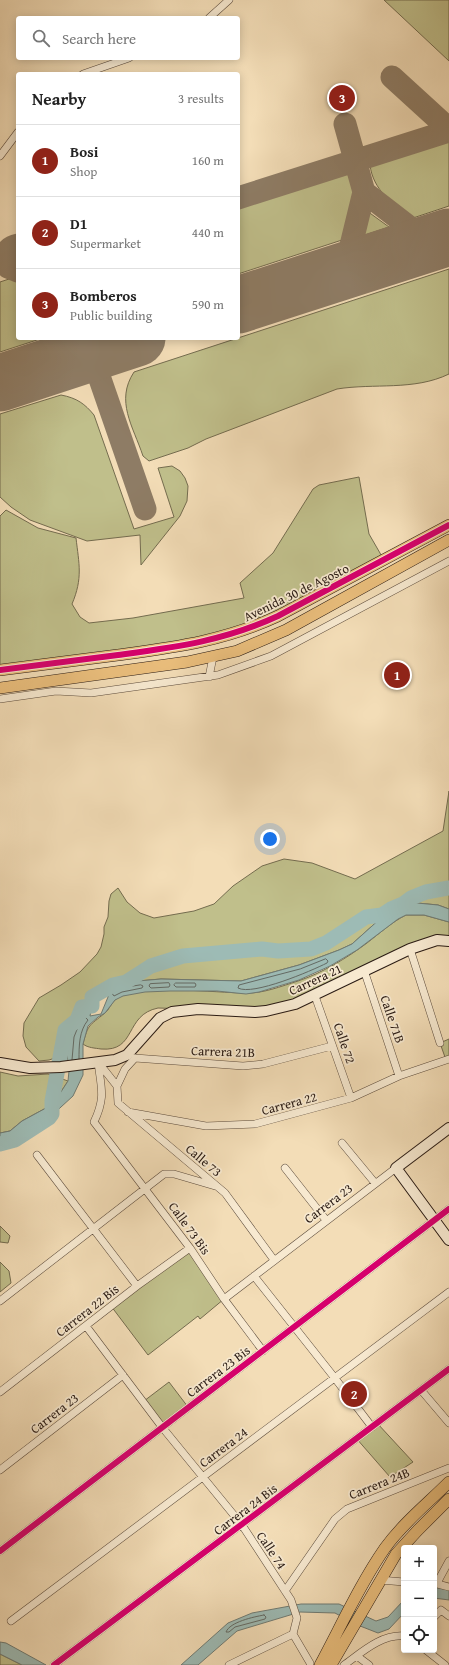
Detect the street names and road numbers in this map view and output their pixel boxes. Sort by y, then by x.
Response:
street label: Avenida 30 de Agosto [240,559,352,626]
street label: Carrera 21 [286,959,345,1000]
street label: Calle 71B [376,993,410,1046]
street label: Calle 72 [329,1020,360,1066]
street label: Carrera 21B [191,1041,255,1062]
street label: Carrera 22 [259,1087,319,1120]
street label: Calle 73 [181,1140,226,1181]
street label: Carrera 23 [300,1179,357,1228]
street label: Calle 73 Bis [164,1198,215,1259]
street label: Carrera 22 Bis [52,1280,123,1341]
street label: Carrera 23 Bis [182,1341,254,1402]
street label: Carrera 23 [26,1388,82,1438]
street label: Carrera 24 [195,1423,252,1472]
street label: Carrera 24B [346,1463,412,1504]
street label: Carrera 24 Bis [209,1479,281,1540]
street label: Calle 74 [252,1528,291,1573]

